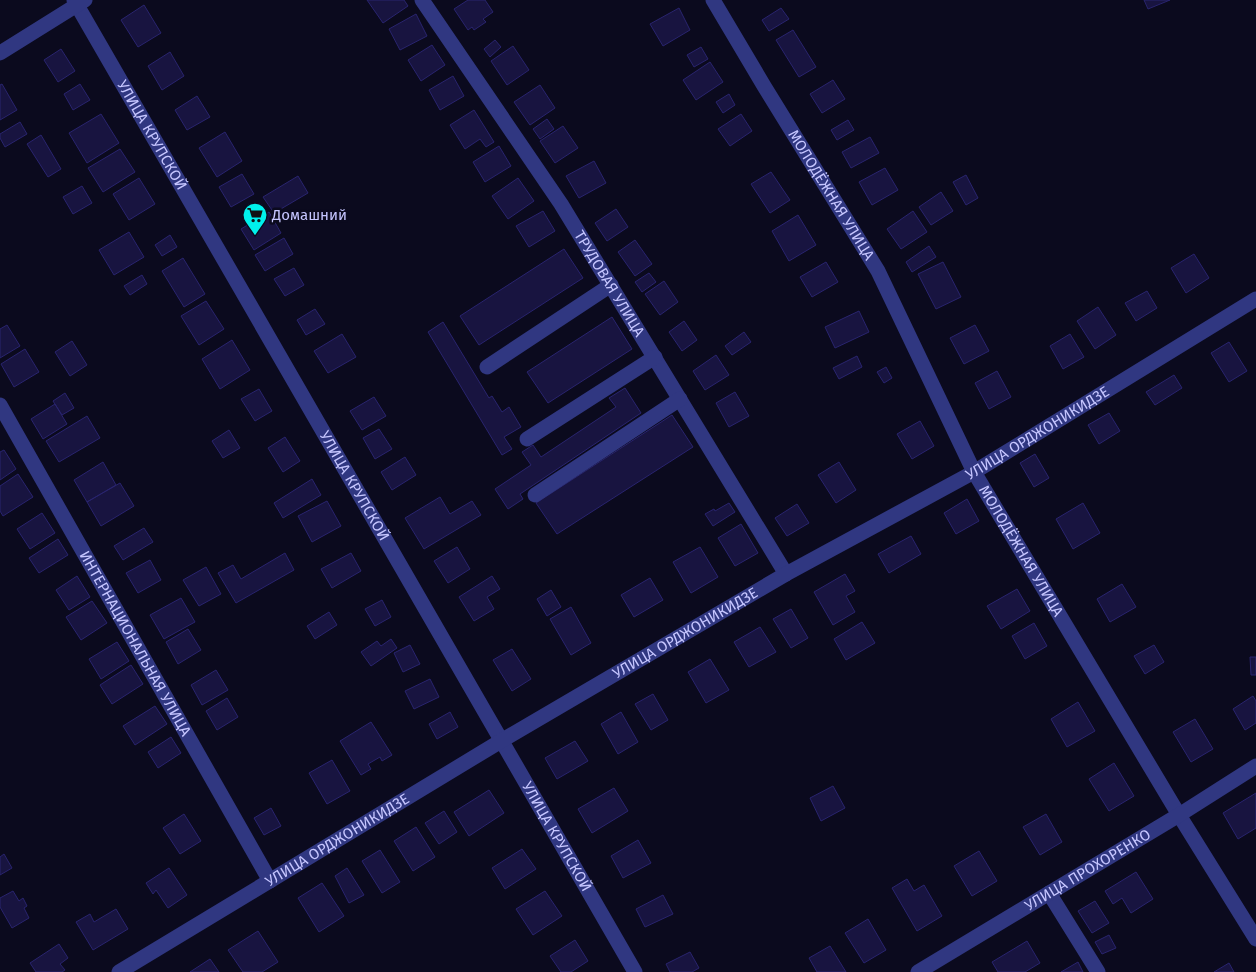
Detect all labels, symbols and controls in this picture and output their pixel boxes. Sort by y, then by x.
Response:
street label: УЛИЦА КРУПСКОЙ [113,77,191,193]
street label: МОЛОДЁЖНАЯ УЛИЦА [784,127,878,264]
supermarket icon: Домашний [242,202,268,236]
place label: Домашний [271,206,347,224]
street label: ТРУДОВАЯ УЛИЦА [570,227,649,340]
street label: УЛИЦА ОРДЖОНИКИДЗЕ [963,382,1112,484]
street label: УЛИЦА КРУПСКОЙ [316,428,393,544]
street label: МОЛОДЁЖНАЯ УЛИЦА [975,482,1067,620]
street label: ИНТЕРНАЦИОНАЛЬНАЯ УЛИЦА [76,548,195,739]
street label: УЛИЦА ОРДЖОНИКИДЗЕ [610,584,761,683]
street label: УЛИЦА КРУПСКОЙ [518,779,596,895]
street label: УЛИЦА ОРДЖОНИКИДЗЕ [262,790,412,890]
street label: УЛИЦА ПРОХОРЕНКО [1021,825,1154,915]

